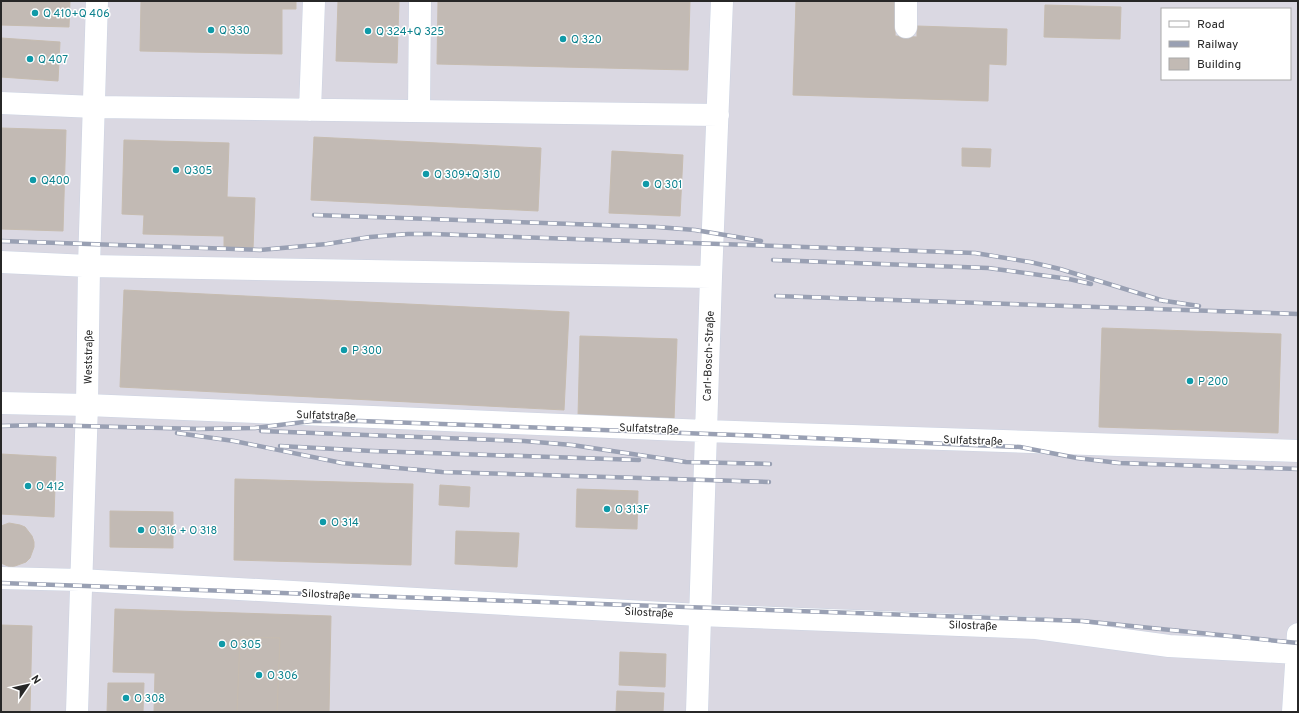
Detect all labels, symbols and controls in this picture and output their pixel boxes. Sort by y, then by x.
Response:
place label: Q 410+Q 406 [43,7,110,21]
marker: Q 410+Q 406 [30,8,40,18]
legend [1161,8,1291,80]
text: Road [1197,17,1225,33]
place label: Q 330 [219,24,250,38]
marker: Q 330 [206,25,216,35]
place label: Q 324+Q 325 [376,25,444,39]
marker: Q 324+Q 325 [363,26,373,36]
place label: Q 320 [571,33,602,47]
marker: Q 320 [558,34,568,44]
text: Railway [1197,37,1238,53]
place label: Q 407 [38,53,68,67]
marker: Q 407 [25,54,35,64]
text: Building [1197,57,1241,73]
place label: Q305 [184,164,213,178]
marker: Q305 [171,165,181,175]
place label: Q 309+Q 310 [434,168,500,182]
marker: Q 309+Q 310 [421,169,431,179]
place label: Q400 [41,174,70,188]
marker: Q400 [28,175,38,185]
place label: Q 301 [654,178,682,192]
marker: Q 301 [641,179,651,189]
street label: Carl-Bosch-Straße [700,310,718,402]
street label: Weststraße [82,330,96,384]
place label: P 300 [352,344,382,358]
marker: P 300 [339,345,349,355]
place label: P 200 [1198,375,1228,389]
marker: P 200 [1185,376,1195,386]
street label: Sulfatstraße [296,408,356,424]
street label: Sulfatstraße [619,421,679,437]
street label: Sulfatstraße [943,433,1003,449]
place label: O 412 [36,480,64,494]
marker: O 412 [23,481,33,491]
place label: O 313F [615,503,649,517]
marker: O 313F [602,504,612,514]
place label: O 314 [331,516,359,530]
marker: O 314 [318,517,328,527]
place label: O 316 + O 318 [149,524,217,538]
marker: O 316 + O 318 [136,525,146,535]
street label: Silostraße [301,587,351,603]
street label: Silostraße [624,605,674,621]
street label: Silostraße [948,618,998,634]
place label: O 305 [230,638,261,652]
marker: O 305 [217,639,227,649]
north arrow [8,665,48,705]
place label: O 306 [267,669,298,683]
marker: O 306 [254,670,264,680]
text: N [27,673,43,687]
place label: O 308 [134,692,165,706]
marker: O 308 [121,693,131,703]

